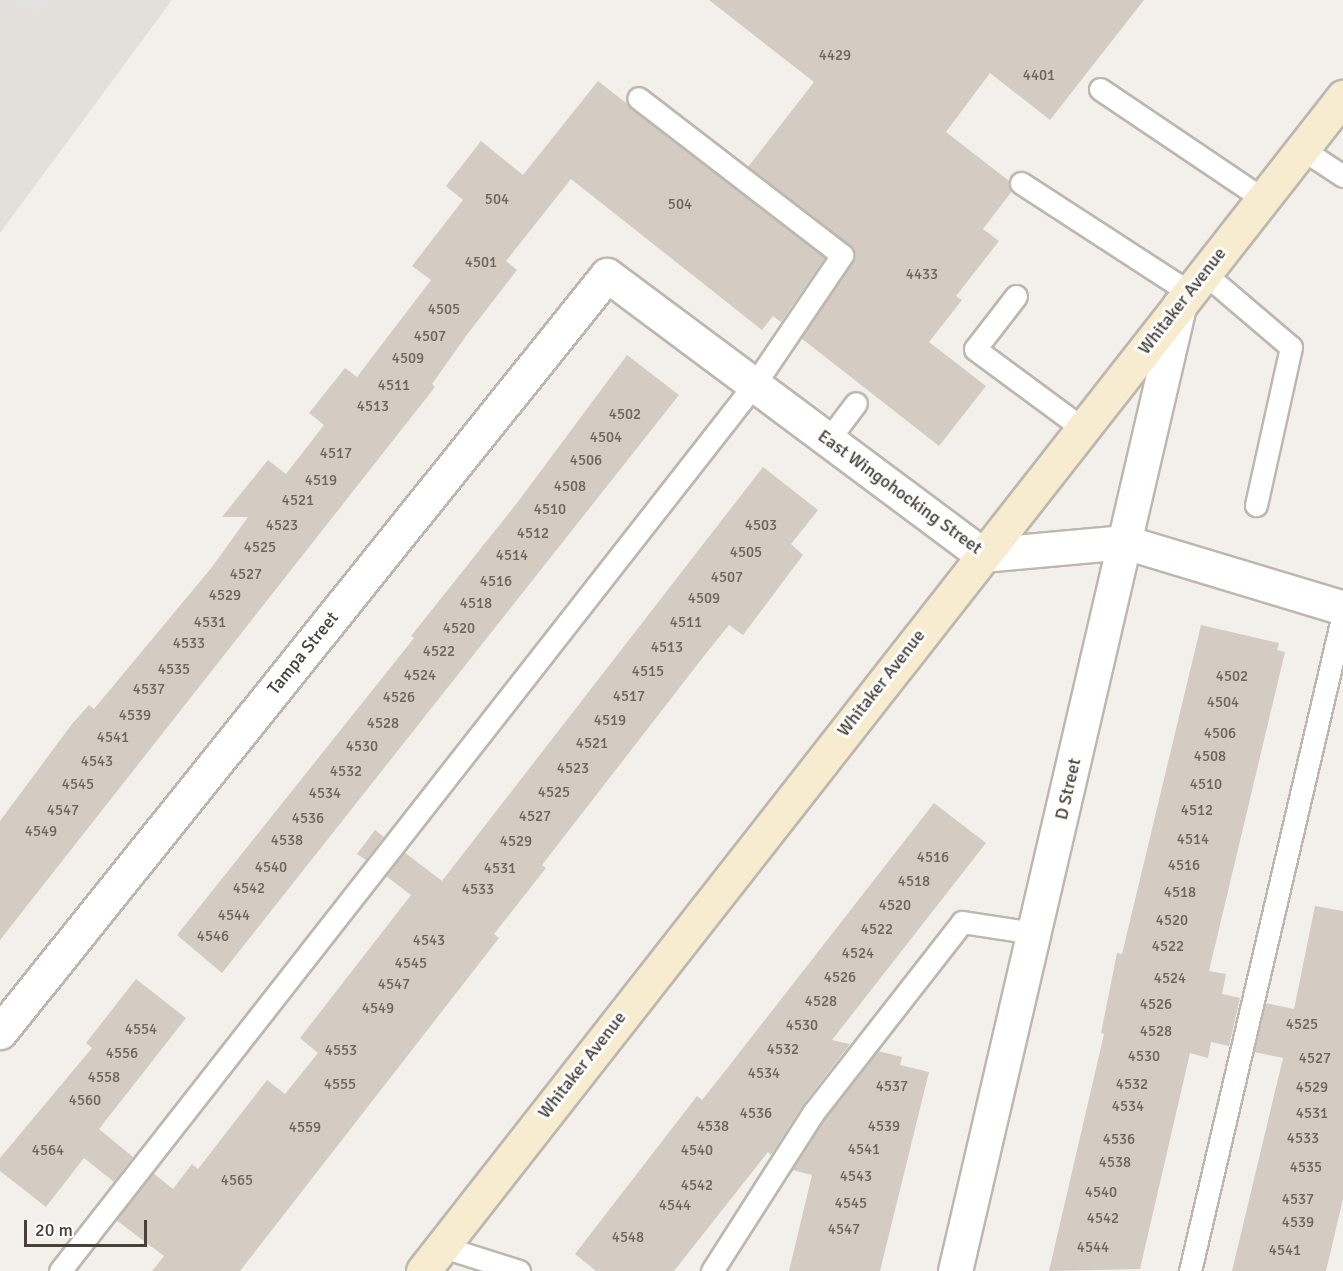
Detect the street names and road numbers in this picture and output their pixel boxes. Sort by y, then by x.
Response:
street label: Whitaker Avenue [1134,243,1230,359]
street label: East Wingohocking Street [814,425,986,559]
street label: Tampa Street [263,607,343,699]
street label: Whitaker Avenue [833,625,929,741]
street label: D Street [1050,756,1086,822]
street label: Whitaker Avenue [534,1007,630,1123]

